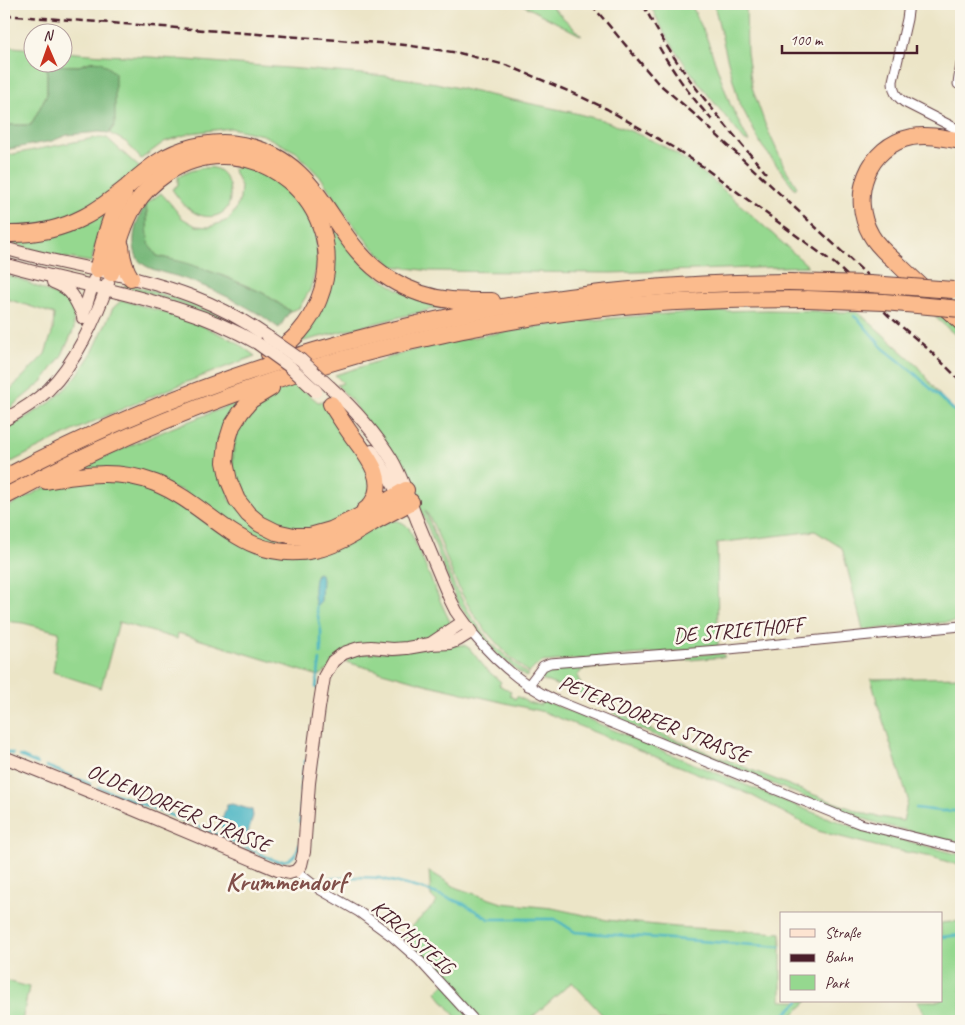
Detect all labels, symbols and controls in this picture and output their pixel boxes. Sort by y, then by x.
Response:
north arrow [22,22,72,72]
scale bar [782,22,918,54]
text: N [43,27,55,44]
text: 100 m [790,31,824,50]
street label: DE STRIETHOFF [672,611,809,649]
street label: PETERSDORFER STRASSE [555,669,755,770]
street label: OLDENDORFER STRASSE [84,758,277,859]
district label: Krummendorf [226,865,352,898]
street label: KIRCHSTEIG [366,894,462,982]
legend [780,912,942,1002]
text: Straße [825,924,861,943]
text: Bahn [825,948,853,967]
text: Park [825,974,850,993]

